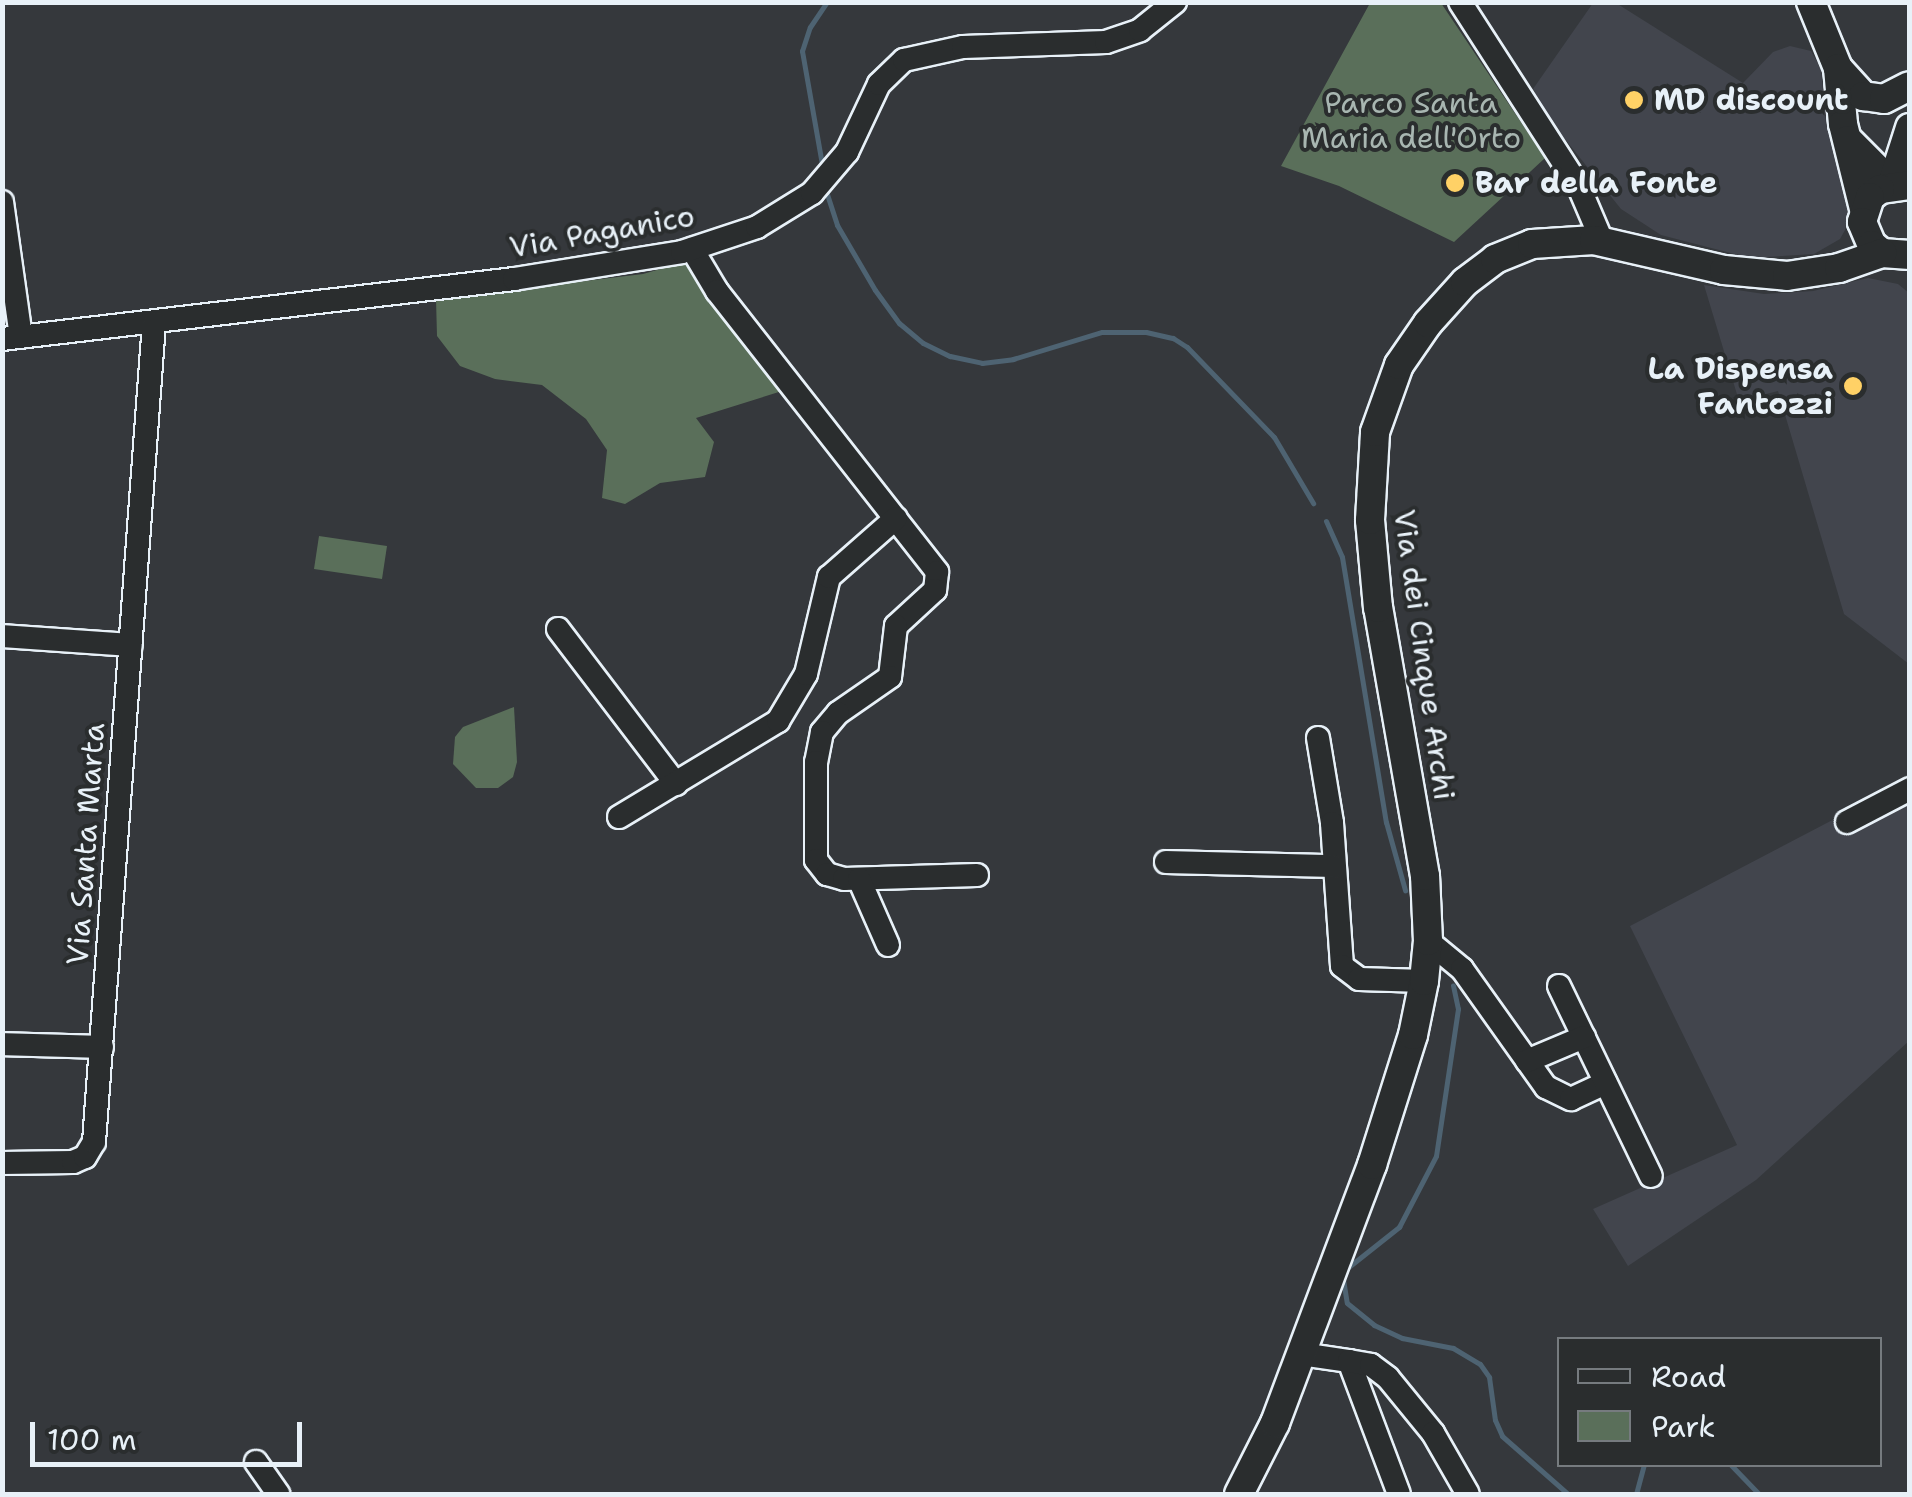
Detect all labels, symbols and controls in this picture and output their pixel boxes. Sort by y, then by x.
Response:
place label: MD discount [1654,82,1848,118]
park label: Parco Santa Maria dell'Orto [1301,85,1521,156]
marker: MD discount [1623,89,1645,111]
place label: Bar della Fonte [1475,165,1717,201]
marker: Bar della Fonte [1444,172,1466,194]
street label: Via Paganico [507,198,697,266]
place label: La Dispensa Fantozzi [1648,351,1833,422]
marker: La Dispensa Fantozzi [1842,375,1864,397]
street label: Via dei Cinque Archi [1386,507,1462,803]
street label: Via Santa Marta [60,722,112,966]
legend [1557,1337,1882,1467]
text: Road [1651,1356,1726,1397]
scale bar [35,1402,308,1464]
text: Park [1651,1406,1715,1447]
text: 100 m [47,1419,137,1460]

